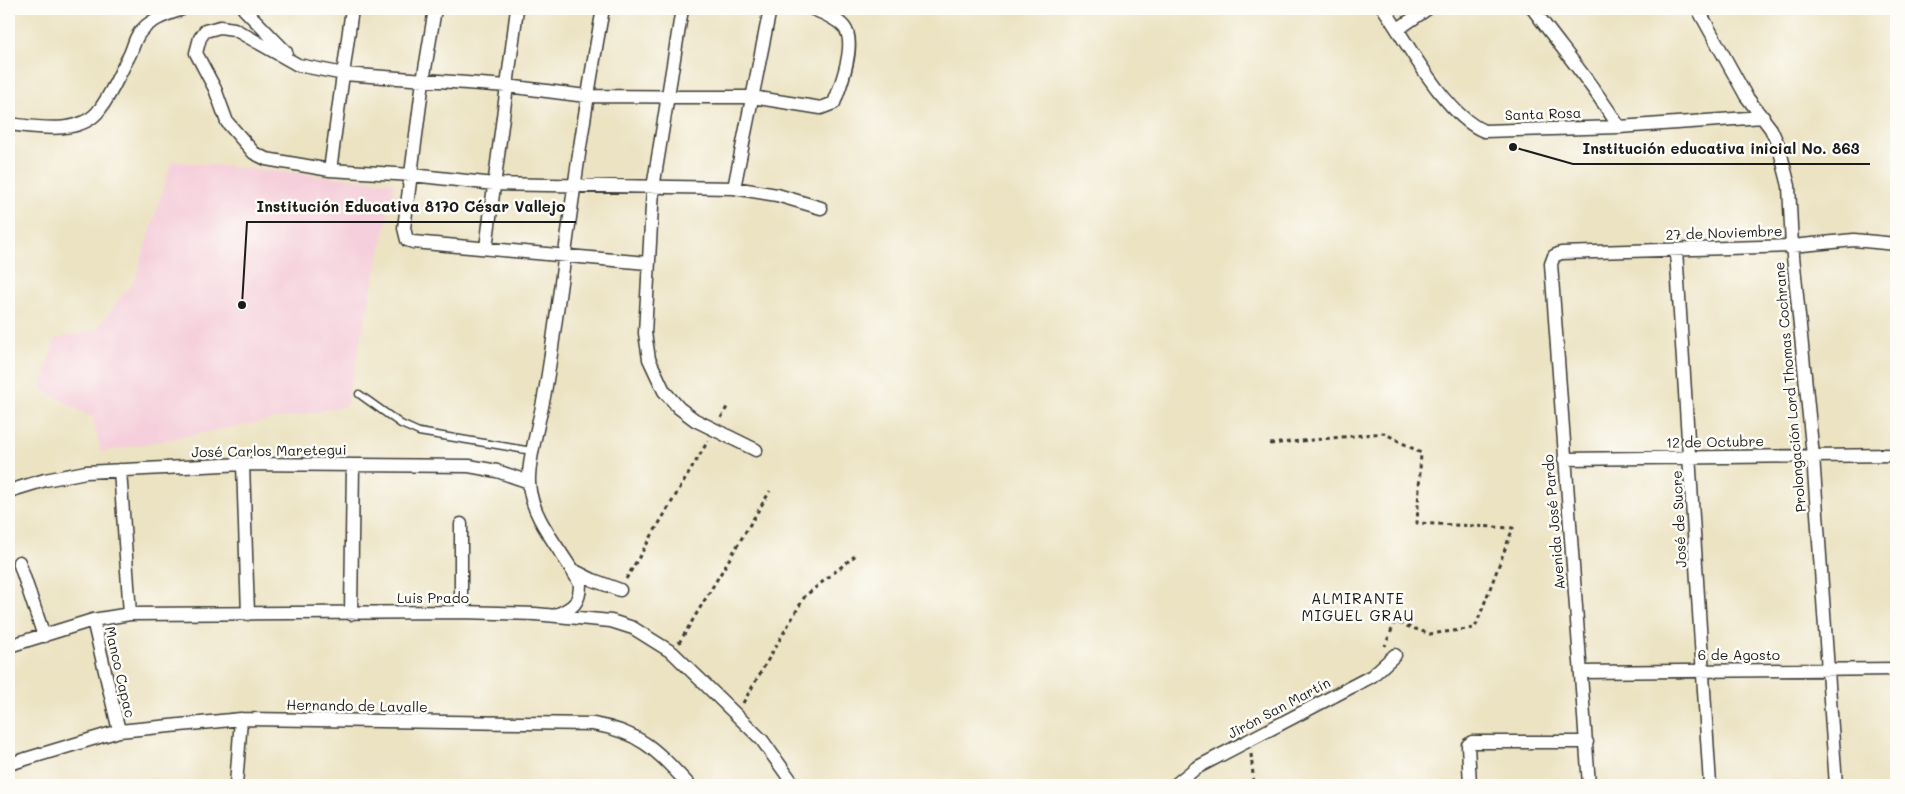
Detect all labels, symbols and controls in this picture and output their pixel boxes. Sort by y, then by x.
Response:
street label: Santa Rosa [1504,103,1582,124]
callout: Institución educativa inicial No. 863 [1573,134,1870,164]
text: Institución educativa inicial No. 863 [1583,138,1859,158]
callout: Institución Educativa 8170 César Vallejo [247,192,576,222]
text: Institución Educativa 8170 César Vallejo [257,196,565,216]
street label: 27 de Noviembre [1665,221,1783,244]
street label: Prolongación Lord Thomas Cochrane [1769,261,1810,513]
street label: 12 de Octubre [1666,431,1764,452]
street label: José Carlos Maretegui [191,440,347,461]
street label: Avenida José Pardo [1538,454,1569,591]
street label: José de Sucre [1666,470,1691,568]
street label: Luis Prado [397,588,469,607]
district label: ALMIRANTE MIGUEL GRAU [1301,588,1415,625]
street label: Manco Capac [101,624,140,719]
street label: 6 de Agosto [1698,645,1780,664]
street label: Jirón San Martín [1224,673,1333,743]
street label: Hernando de Lavalle [286,695,428,716]

